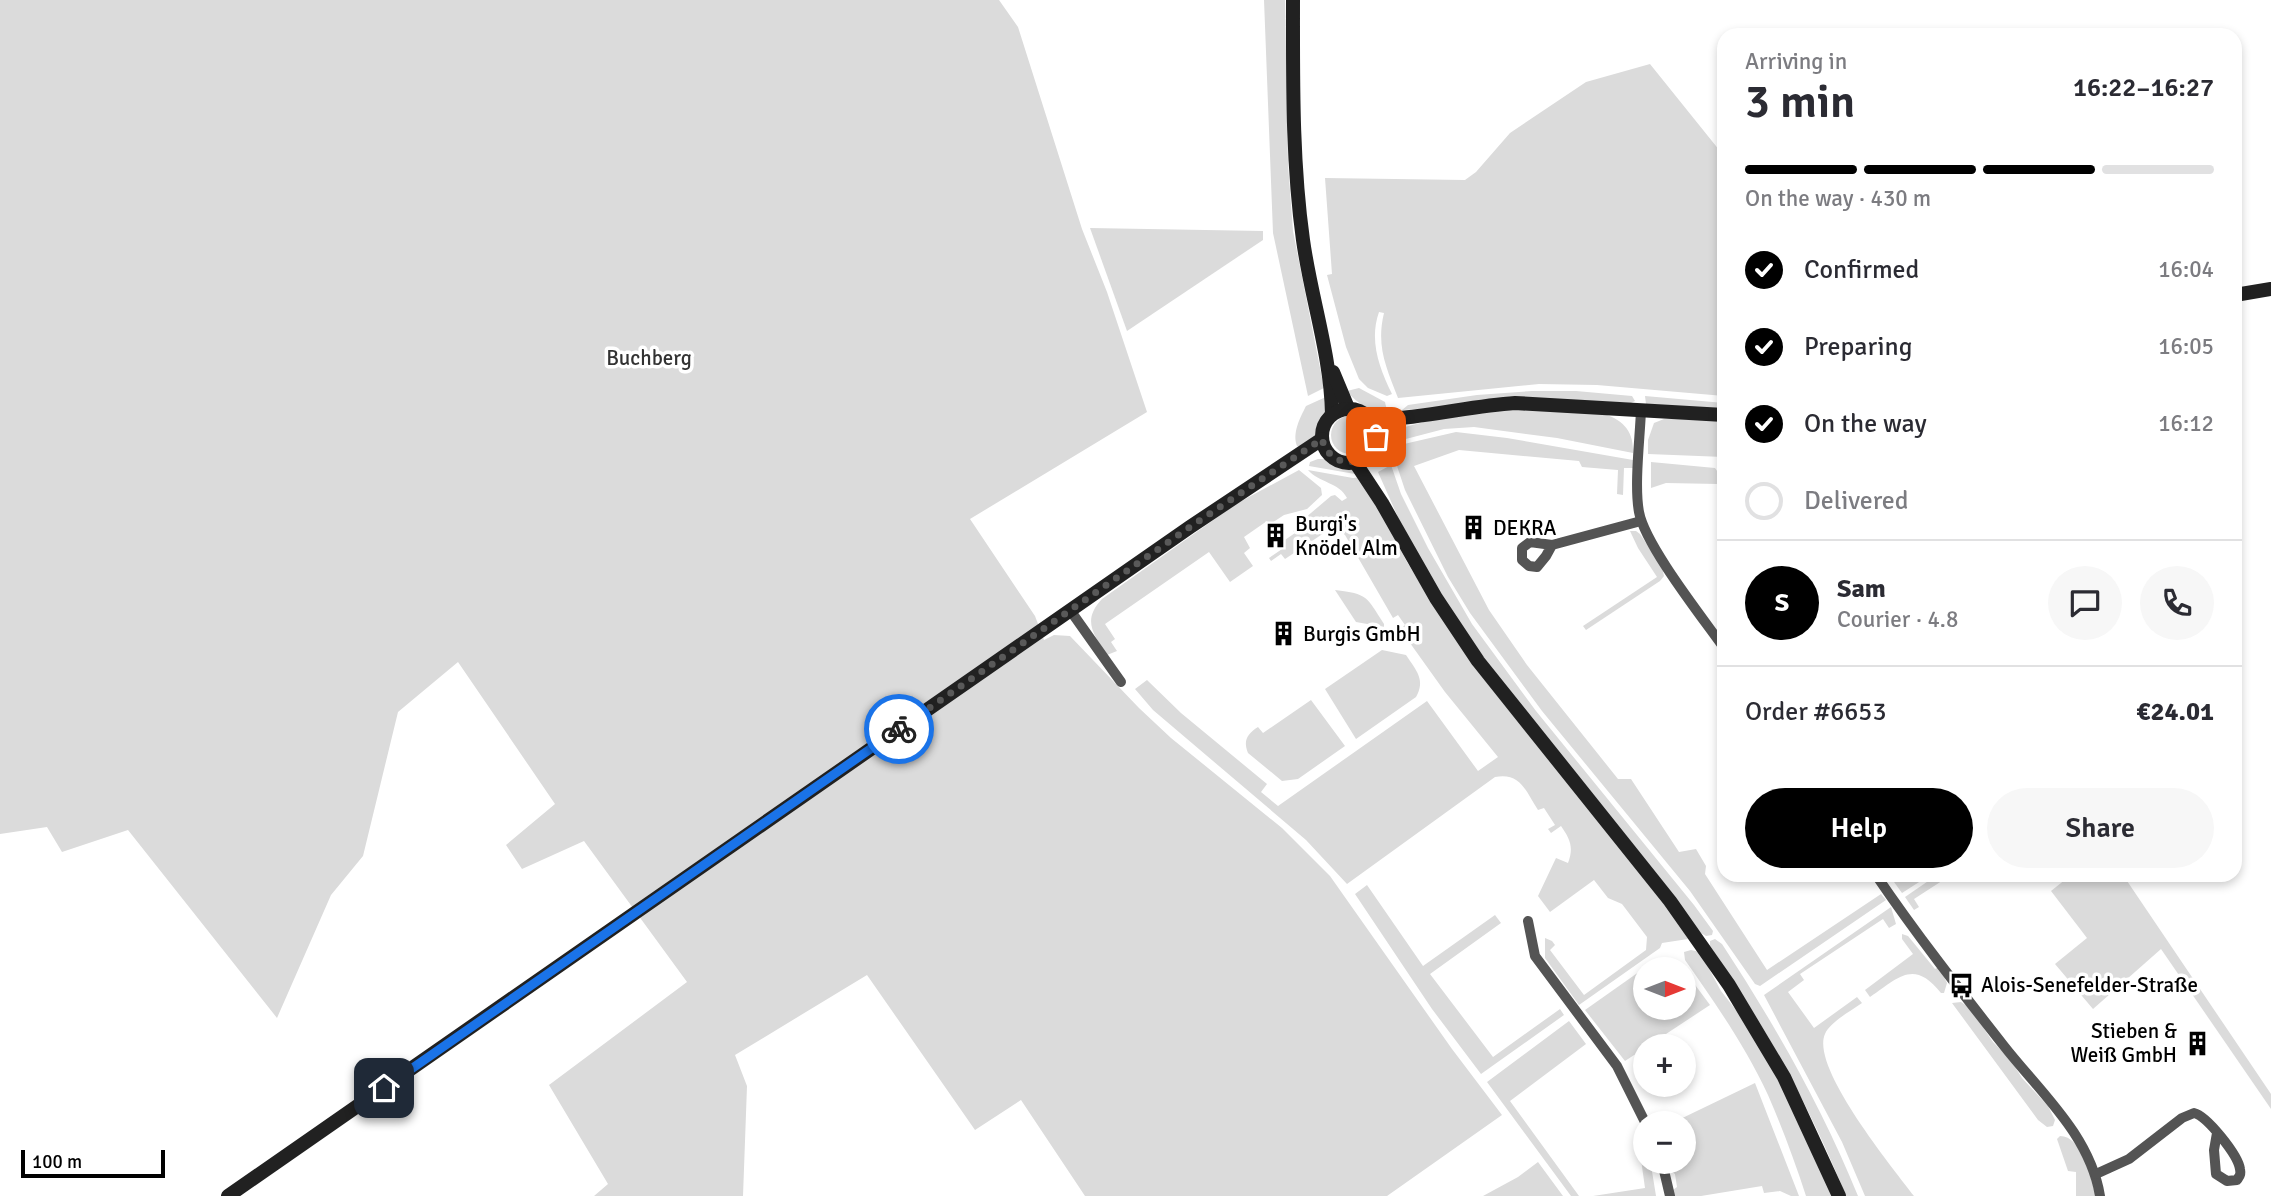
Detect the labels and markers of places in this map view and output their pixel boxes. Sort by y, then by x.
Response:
pin [1346,407,1406,467]
place label: Burgi's Knödel Alm [1295,511,1398,561]
building icon: DEKRA [1459,514,1487,542]
place label: DEKRA [1493,515,1557,541]
building icon: Burgi's Knödel Alm [1261,522,1289,550]
building icon: Burgis GmbH [1269,620,1297,648]
place label: Burgis GmbH [1303,621,1421,647]
bus stop icon: Alois-Senefelder-Straße [1947,971,1975,999]
place label: Alois-Senefelder-Straße [1981,972,2198,998]
place label: Stieben & Weiß GmbH [2071,1018,2177,1068]
building icon: Stieben & Weiß GmbH [2183,1029,2211,1057]
pin [354,1058,414,1118]

